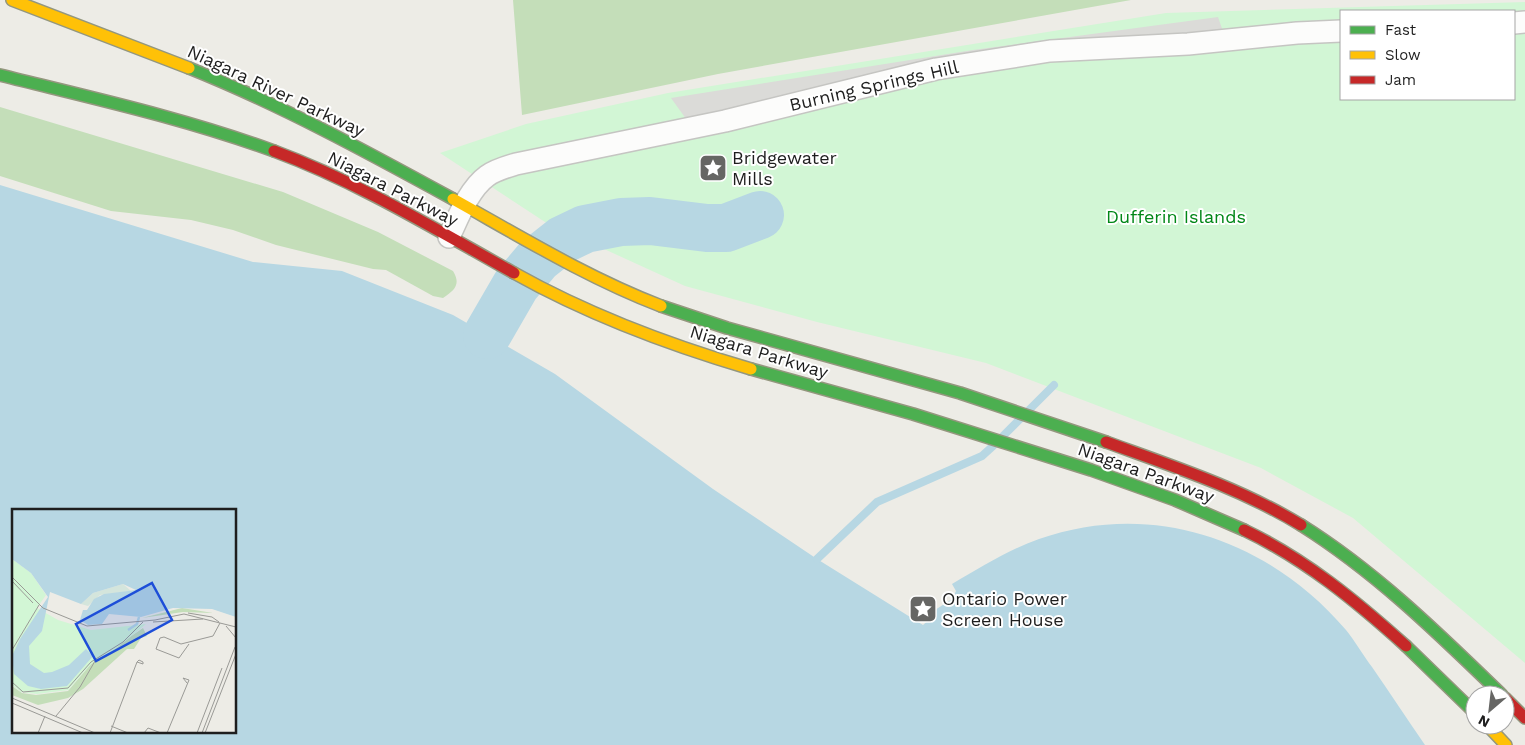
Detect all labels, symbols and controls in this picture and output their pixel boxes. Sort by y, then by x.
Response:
legend [1340,10,1515,100]
text: Fast [1385,21,1417,39]
street label: Niagara River Parkway [184,40,369,141]
text: Slow [1385,46,1421,64]
street label: Burning Springs Hill [787,56,961,115]
text: Jam [1385,71,1416,89]
street label: Niagara Parkway [325,147,463,231]
place label: Bridgewater Mills [732,147,837,189]
place icon: Bridgewater Mills [698,153,728,183]
park label: Dufferin Islands [1106,206,1246,227]
street label: Niagara Parkway [687,321,831,383]
street label: Niagara Parkway [1075,438,1218,507]
inset map [12,509,236,732]
place label: Ontario Power Screen House [942,588,1067,630]
place icon: Ontario Power Screen House [908,594,938,624]
north arrow [1465,685,1515,735]
text: N [1476,712,1492,731]

